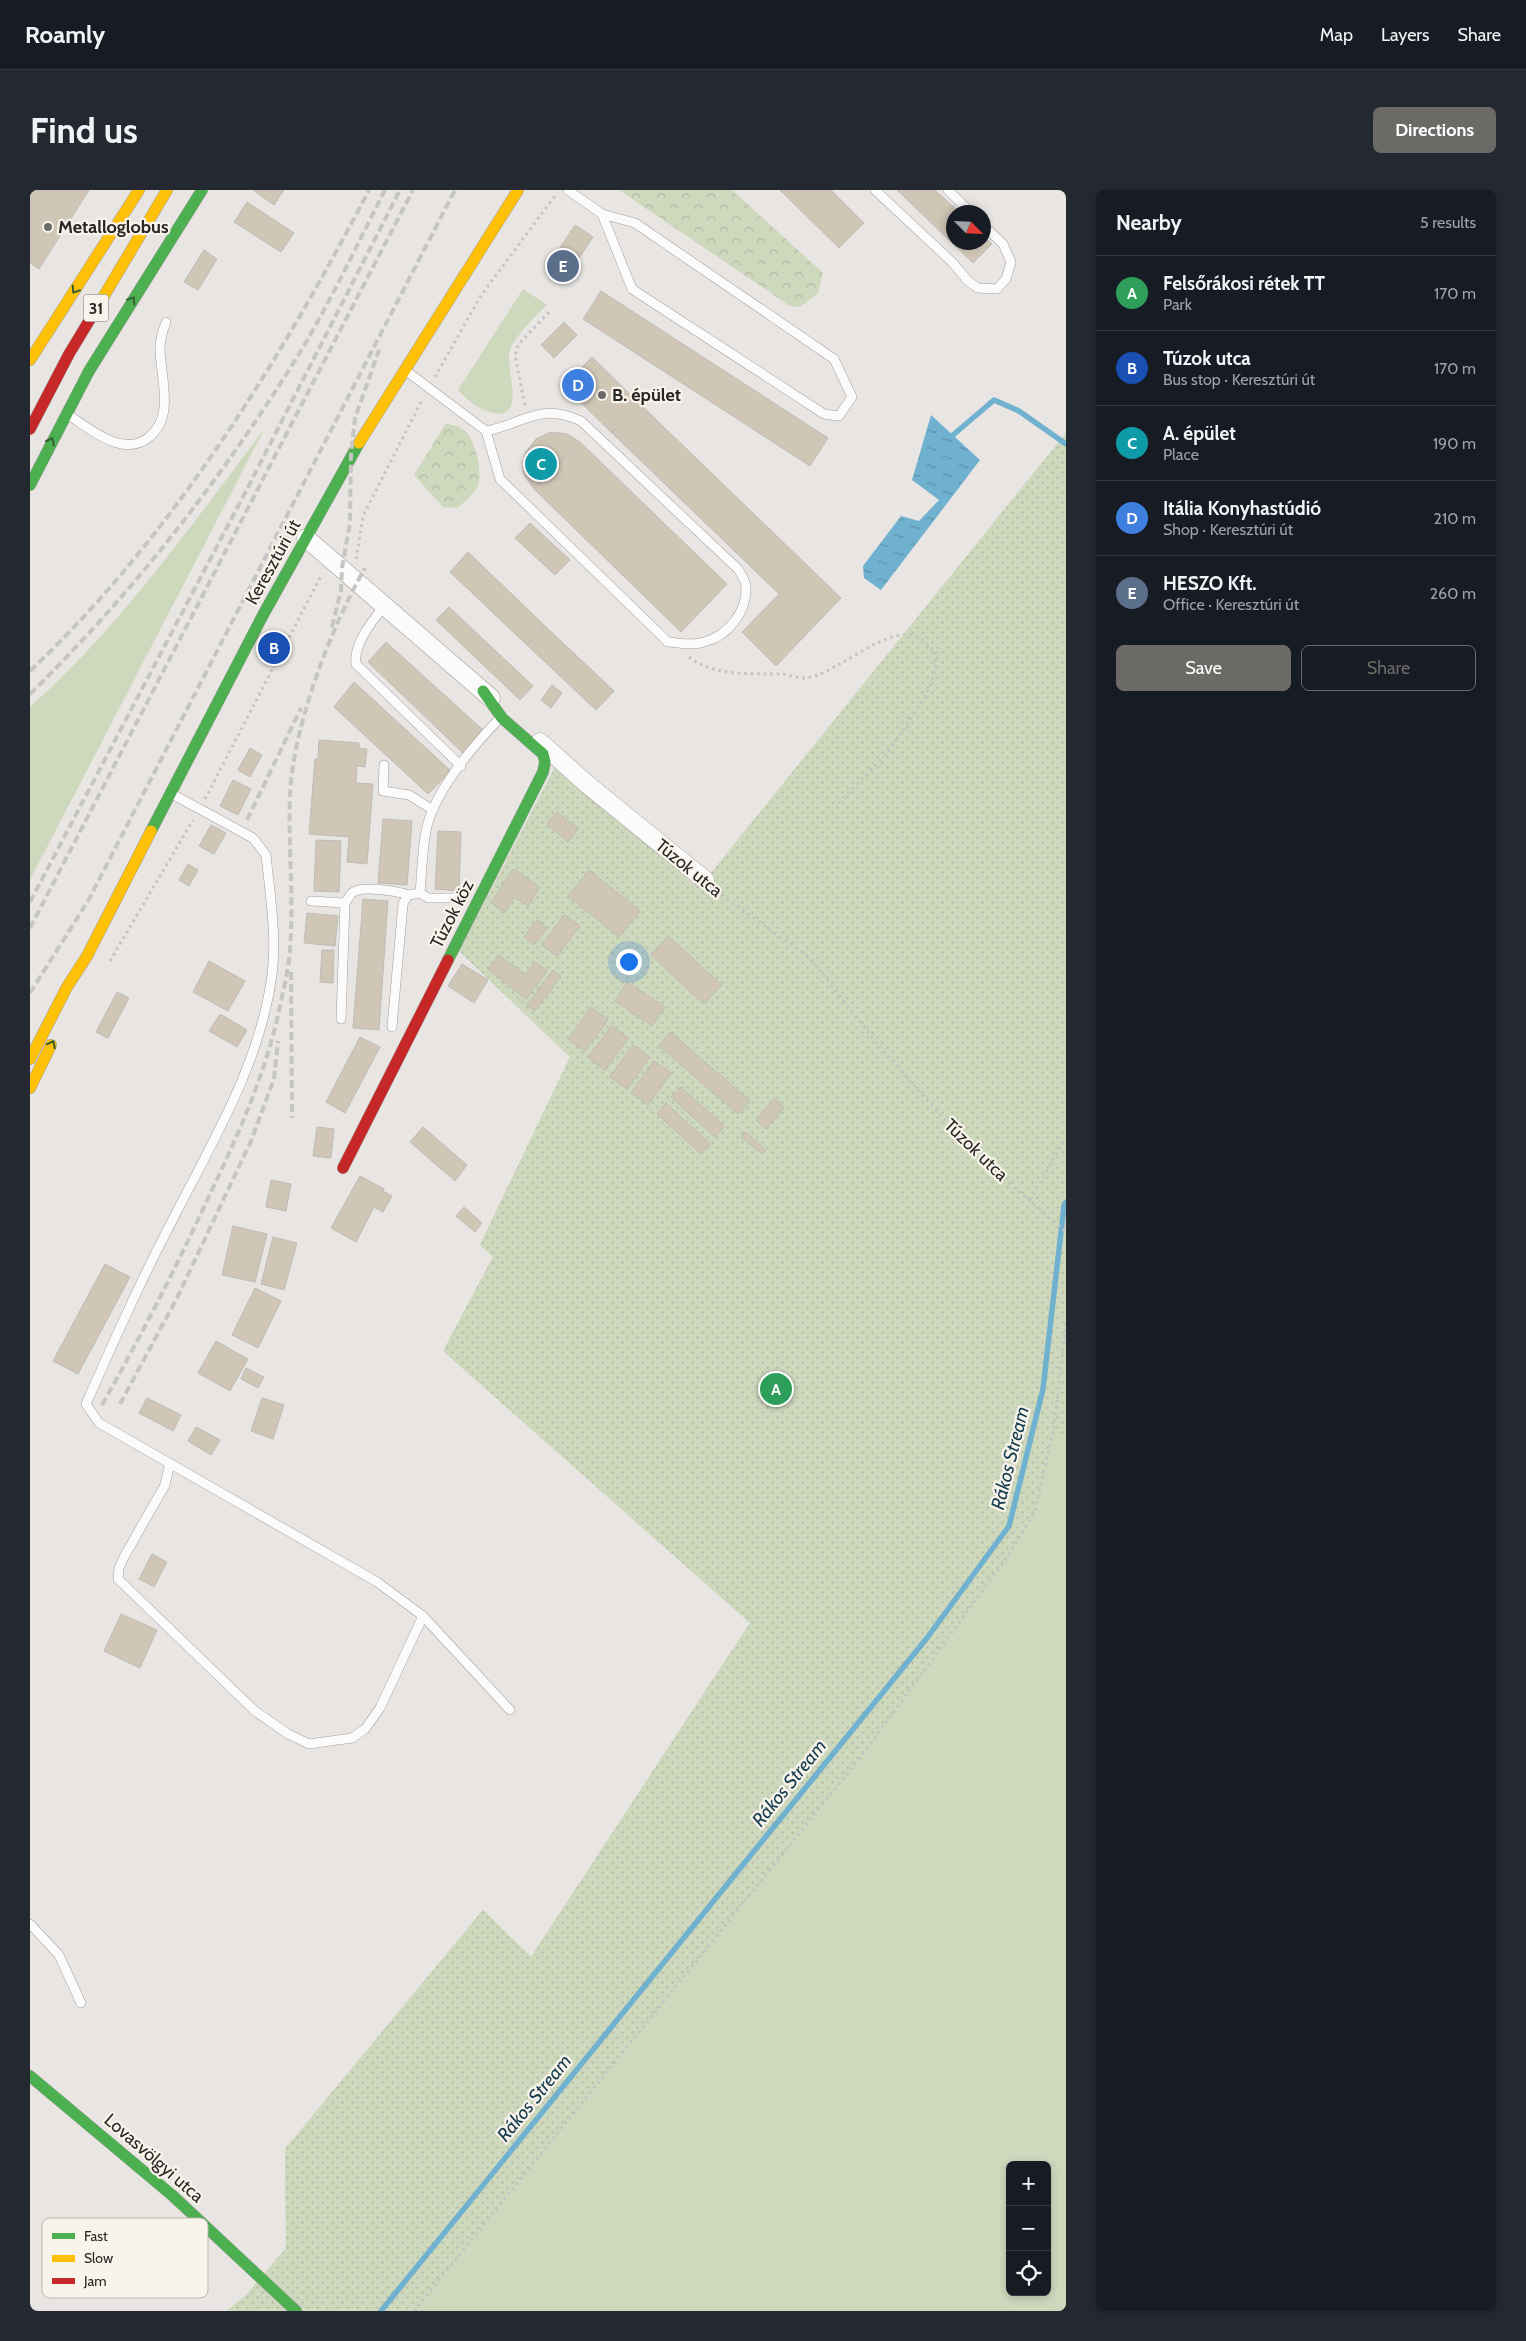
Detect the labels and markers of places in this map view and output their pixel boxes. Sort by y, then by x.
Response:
place label: Metalloglobus [58,216,169,238]
marker: Metalloglobus [42,221,54,233]
pin: E [547,247,579,285]
pin: D [562,366,594,404]
place label: B. épület [612,384,681,406]
marker: B. épület [596,389,608,401]
pin: C [525,445,557,483]
pin: B [258,629,290,667]
pin: A [760,1370,792,1408]

